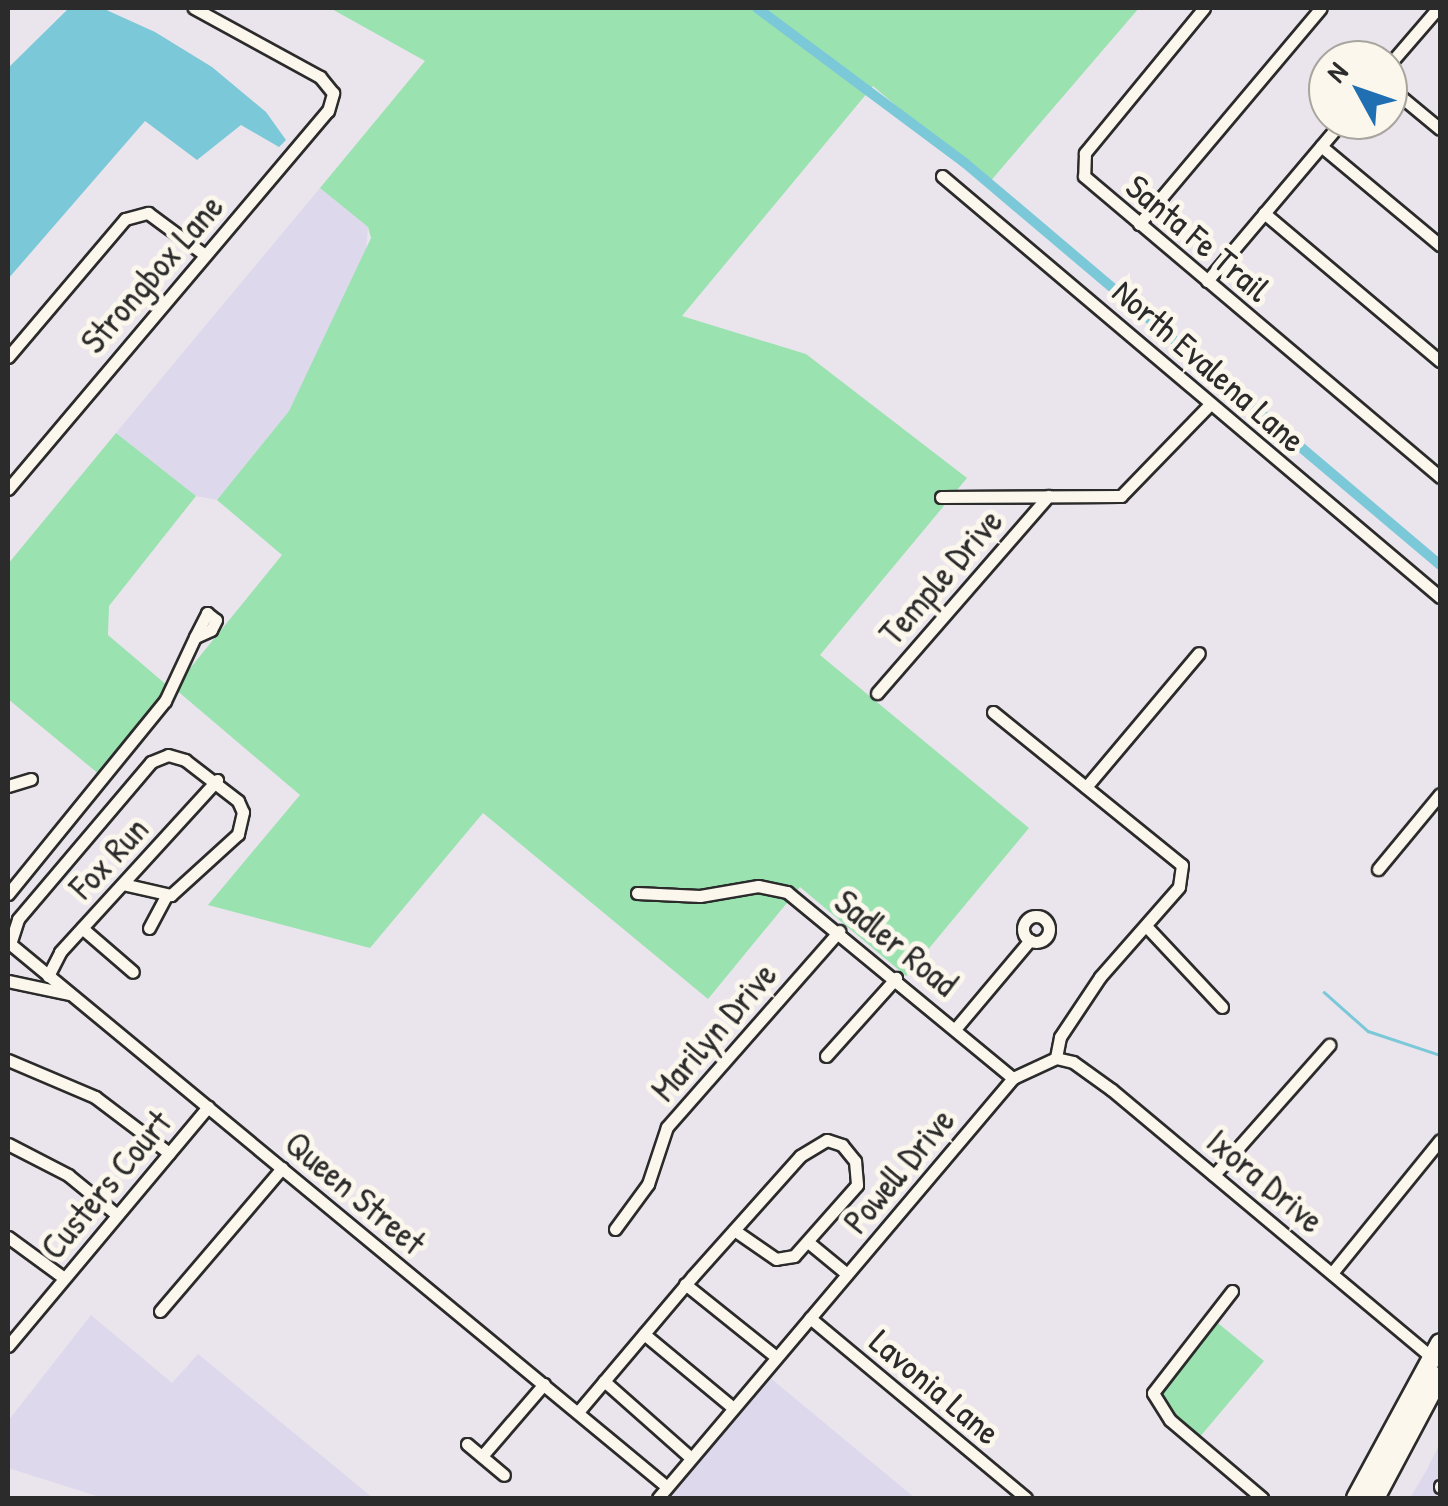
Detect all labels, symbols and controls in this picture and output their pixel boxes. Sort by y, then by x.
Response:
north arrow [1308,40,1408,140]
text: N [1317,54,1356,90]
street label: Santa Fe Trail [1117,166,1279,310]
street label: Strongbox Lane [72,186,232,362]
street label: North Evalena Lane [1104,271,1314,461]
street label: Temple Drive [871,500,1011,654]
street label: Fox Run [61,808,157,908]
street label: Sadler Road [826,881,966,1005]
street label: Marilyn Drive [642,954,786,1110]
street label: Powell Drive [835,1100,963,1242]
street label: Custers Court [32,1102,180,1268]
street label: Ixora Drive [1198,1120,1332,1242]
street label: Queen Street [276,1122,434,1264]
street label: Lavonia Lane [861,1321,1009,1453]

